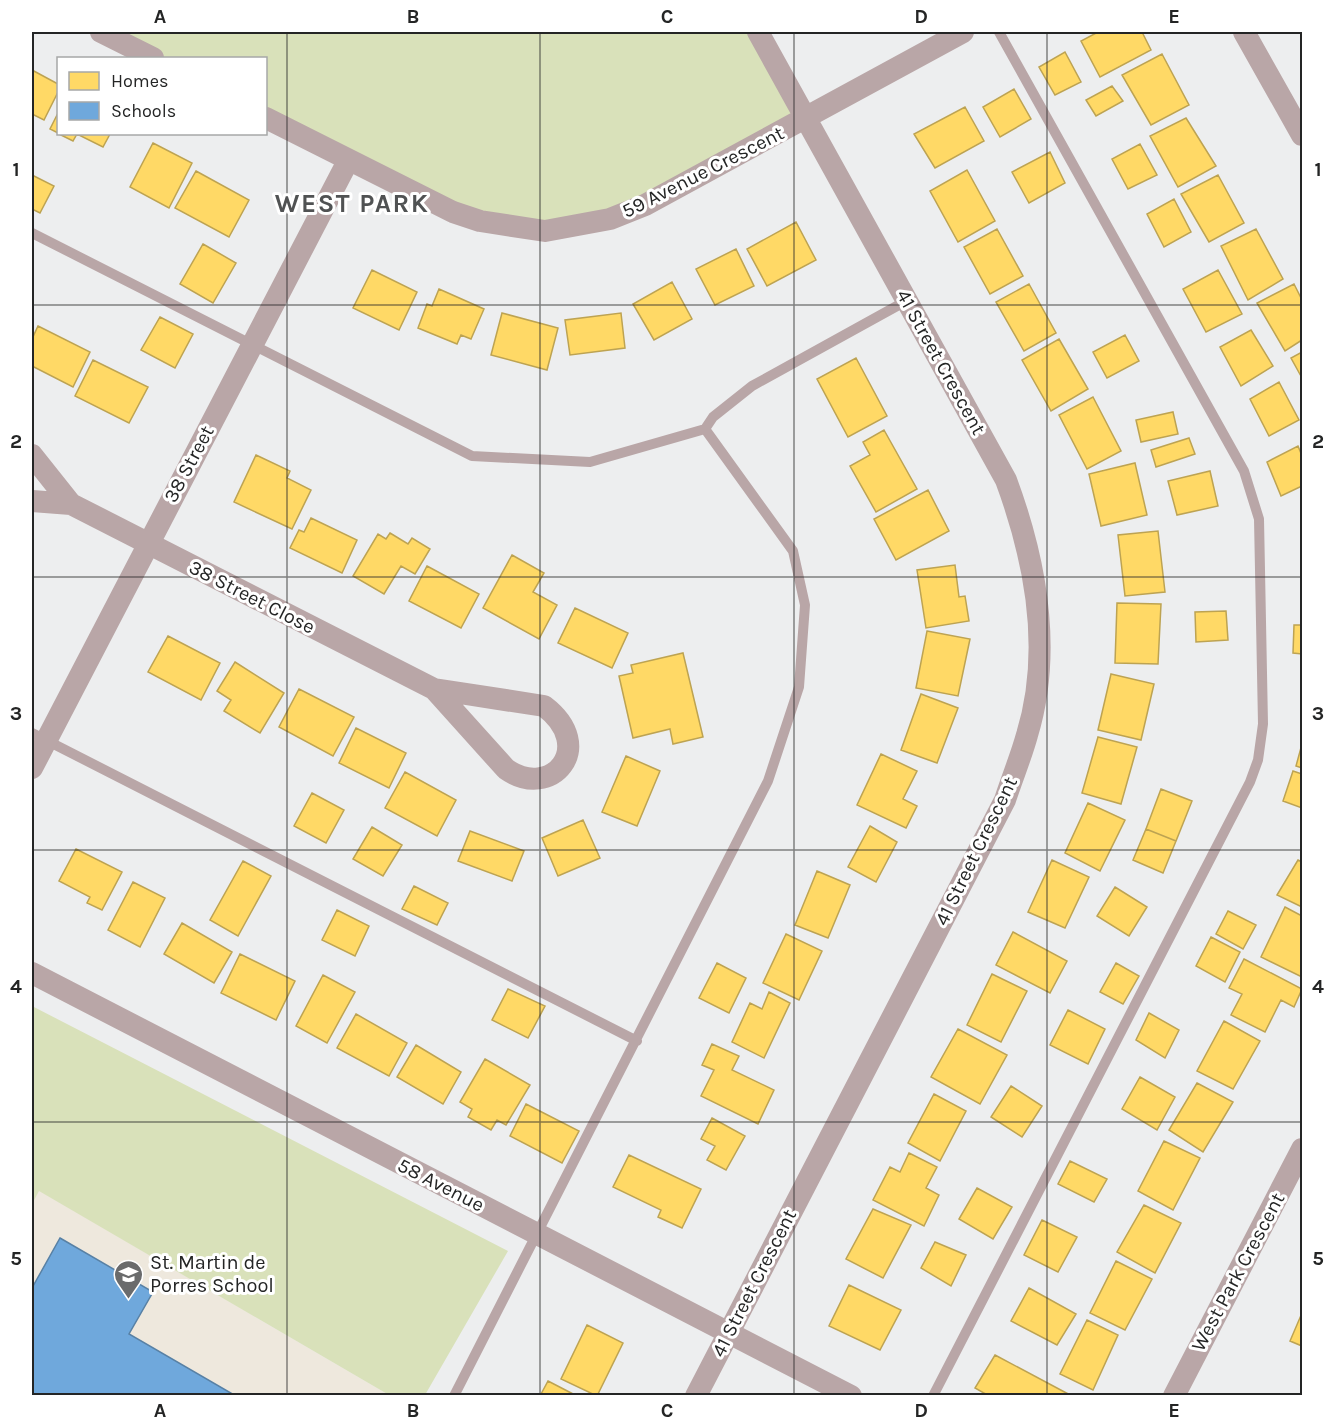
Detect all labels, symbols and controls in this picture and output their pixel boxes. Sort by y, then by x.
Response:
text: A [154,5,167,28]
text: B [407,5,419,28]
text: C [661,5,673,28]
text: D [914,5,928,28]
text: E [1168,5,1180,28]
legend [57,57,267,135]
text: Homes [111,70,168,92]
text: Schools [111,100,176,122]
street label: 59 Avenue Crescent [618,121,788,223]
text: 1 [12,158,20,181]
text: 1 [1314,158,1322,181]
district label: WEST PARK [275,188,429,219]
street label: 41 Street Crescent [892,285,991,439]
street label: 38 Street [159,421,219,506]
text: 2 [10,430,22,453]
text: 2 [1312,430,1324,453]
street label: 38 Street Close [185,555,319,639]
text: 3 [10,702,22,725]
text: 3 [1312,702,1324,725]
street label: 41 Street Crescent [930,772,1022,929]
text: 4 [10,975,22,998]
text: 4 [1312,975,1324,998]
street label: 58 Avenue [394,1153,488,1217]
street label: West Park Crescent [1187,1188,1290,1355]
street label: 41 Street Crescent [707,1205,801,1361]
text: 5 [10,1247,22,1270]
text: 5 [1312,1247,1324,1270]
place label: St. Martin de Porres School [150,1251,274,1297]
school or university icon: St. Martin de Porres School [113,1258,145,1300]
text: A [154,1399,167,1422]
text: B [407,1399,419,1422]
text: C [661,1399,673,1422]
text: D [914,1399,928,1422]
text: E [1168,1399,1180,1422]

